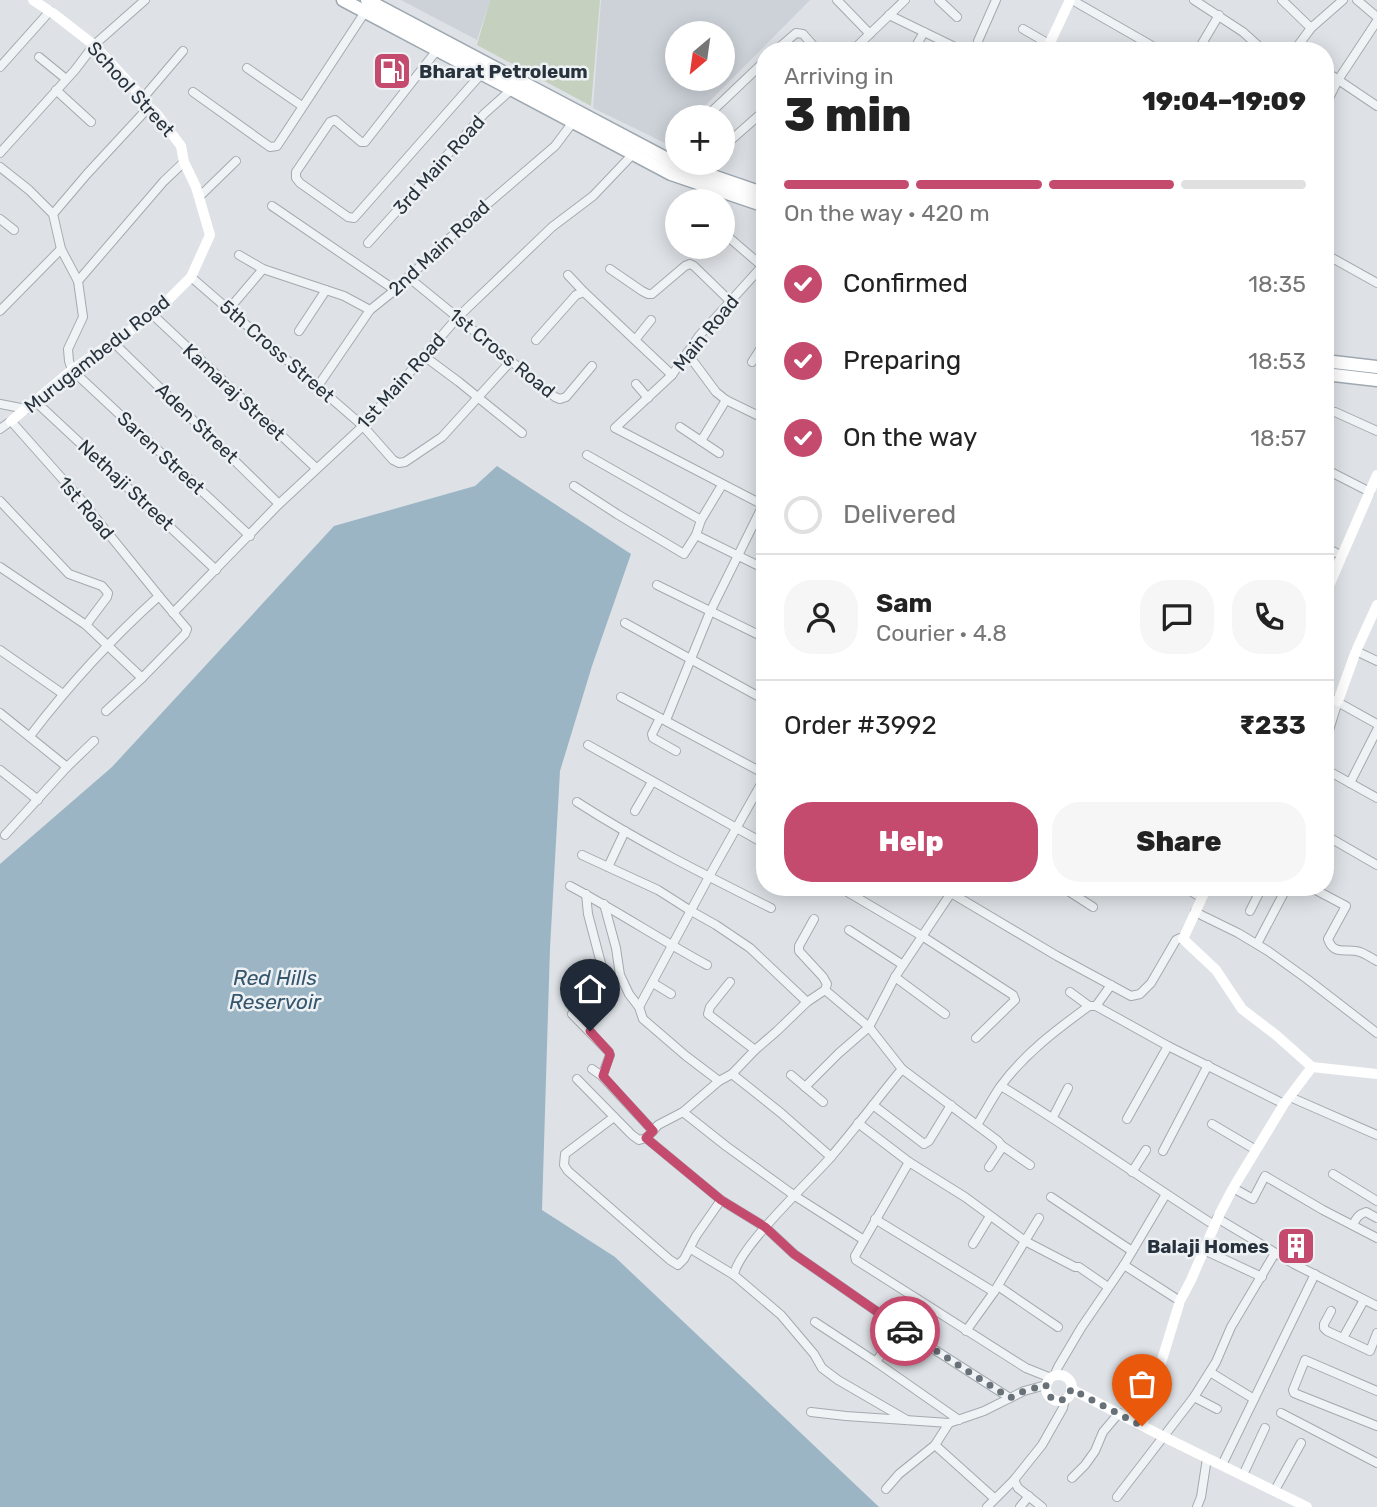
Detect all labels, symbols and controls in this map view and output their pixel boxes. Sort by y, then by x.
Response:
north arrow [665,21,735,91]
map controls [665,21,735,259]
street label: School Street [82,37,180,142]
fuel station icon: Bharat Petroleum [371,50,413,92]
place label: Bharat Petroleum [419,60,588,83]
text: Arriving in [784,62,894,90]
text: 19:04–19:09 [1142,86,1306,117]
text: 3 min [784,88,912,143]
button: + [665,105,735,175]
street label: 3rd Main Road [388,111,490,219]
button: − [665,189,735,259]
street label: 2nd Main Road [384,195,494,301]
text: On the way · 420 m [784,199,990,227]
icon: check [784,265,822,303]
text: Confirmed [843,268,968,299]
text: 18:35 [1248,270,1306,298]
street label: Murugambedu Road [20,290,174,418]
street label: Main Road [668,290,744,376]
street label: 5th Cross Street [215,295,339,407]
street label: 1st Cross Road [444,303,560,403]
street label: 1st Main Road [352,328,450,434]
street label: Kamaraj Street [178,339,290,446]
icon: check [784,342,822,380]
text: Preparing [843,345,961,376]
text: 18:53 [1248,347,1306,375]
street label: Aden Street [151,378,243,468]
street label: Saren Street [113,407,210,500]
icon: check [784,419,822,457]
text: On the way [843,422,977,453]
text: 18:57 [1250,424,1306,452]
street label: Nethaji Street [73,435,179,536]
street label: 1st Road [53,472,119,544]
text: Delivered [843,499,956,530]
button: person [784,580,858,654]
button: chat [1140,580,1214,654]
button: phone [1232,580,1306,654]
text: Sam [876,588,932,619]
text: Courier · 4.8 [876,619,1007,647]
text: Order #3992 [784,710,937,741]
text: ₹233 [1239,710,1306,741]
button: Help [784,802,1038,882]
button: Share [1052,802,1306,882]
pin [560,959,620,1031]
water label: Red Hills Reservoir [229,965,322,1014]
icon: home [571,970,609,1008]
building icon: Balaji Homes [1275,1225,1317,1267]
place label: Balaji Homes [1147,1235,1269,1258]
courier [870,1296,940,1366]
icon: car [886,1312,924,1350]
pin [1112,1354,1172,1426]
icon: bag [1123,1365,1161,1403]

